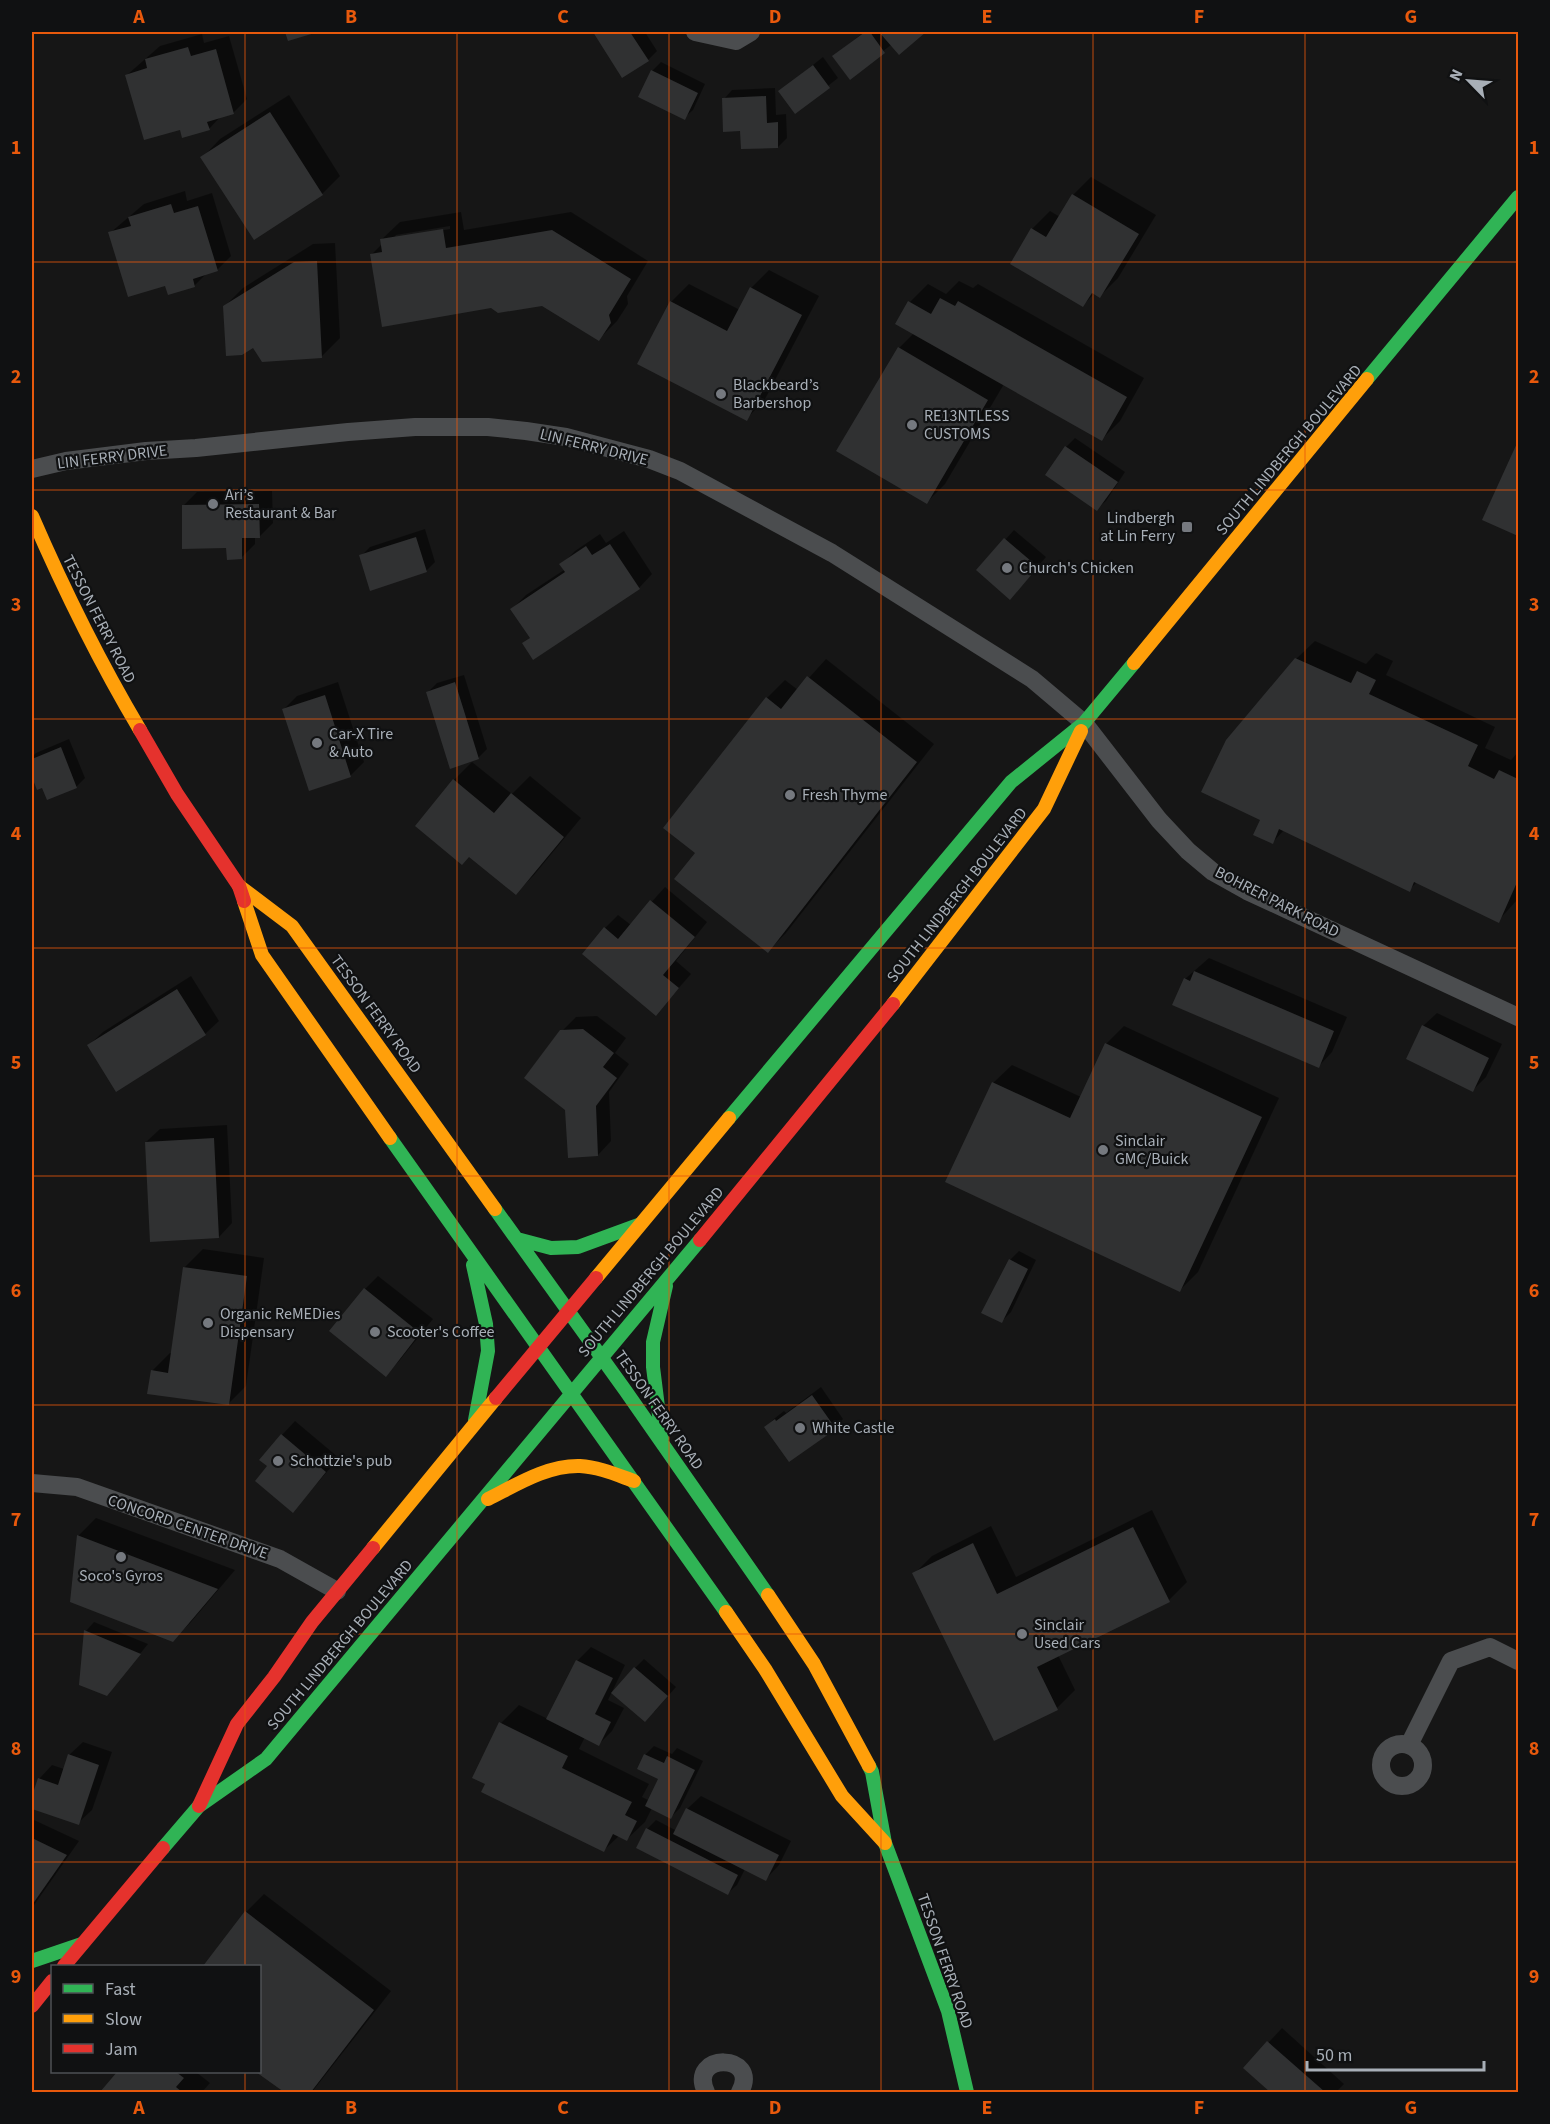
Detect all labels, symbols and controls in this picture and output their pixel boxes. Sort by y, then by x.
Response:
text: A [132,3,145,31]
text: B [345,3,357,31]
text: C [557,3,569,31]
text: D [769,3,781,31]
text: E [982,3,992,31]
text: F [1194,3,1204,31]
text: G [1405,3,1417,31]
north arrow [1439,51,1499,111]
text: N [1444,66,1469,85]
text: 1 [11,134,21,162]
text: 1 [1529,134,1539,162]
street label: SOUTH LINDBERGH BOULEVARD [1211,360,1367,540]
text: 2 [11,363,21,391]
text: 2 [1529,363,1539,391]
place label: Blackbeard’s Barbershop [733,374,819,414]
marker: Blackbeard’s Barbershop [714,387,728,401]
place label: RE13NTLESS CUSTOMS [924,405,1009,445]
marker: RE13NTLESS CUSTOMS [905,418,919,432]
street label: LIN FERRY DRIVE [538,423,650,471]
street label: LIN FERRY DRIVE [56,439,168,475]
place label: Ari’s Restaurant & Bar [225,484,337,524]
marker: Ari’s Restaurant & Bar [206,497,220,511]
place label: Lindbergh at Lin Ferry [1100,507,1176,547]
marker: Lindbergh at Lin Ferry [1180,520,1194,534]
street label: TESSON FERRY ROAD [57,551,141,687]
place label: Church's Chicken [1019,557,1134,579]
marker: Church's Chicken [1000,561,1014,575]
text: 3 [11,591,21,619]
text: 3 [1529,591,1539,619]
place label: Car-X Tire & Auto [329,723,393,763]
marker: Car-X Tire & Auto [310,736,324,750]
place label: Fresh Thyme [802,784,888,806]
marker: Fresh Thyme [783,788,797,802]
street label: SOUTH LINDBERGH BOULEVARD [882,803,1032,987]
text: 4 [11,820,22,848]
text: 4 [1529,820,1540,848]
street label: BOHRER PARK ROAD [1211,861,1343,943]
street label: TESSON FERRY ROAD [326,950,427,1078]
text: 5 [11,1049,21,1077]
text: 5 [1529,1049,1539,1077]
place label: Sinclair GMC/Buick [1115,1130,1189,1170]
marker: Sinclair GMC/Buick [1096,1143,1110,1157]
street label: SOUTH LINDBERGH BOULEVARD [573,1182,729,1362]
text: 6 [11,1277,21,1305]
text: 6 [1529,1277,1539,1305]
place label: Organic ReMEDies Dispensary [220,1303,341,1343]
marker: Organic ReMEDies Dispensary [201,1316,215,1330]
place label: Scooter's Coffee [387,1321,495,1343]
marker: Scooter's Coffee [368,1325,382,1339]
street label: TESSON FERRY ROAD [609,1346,709,1474]
place label: White Castle [812,1417,895,1439]
marker: White Castle [793,1421,807,1435]
place label: Schottzie's pub [290,1450,392,1472]
marker: Schottzie's pub [271,1454,285,1468]
street label: CONCORD CENTER DRIVE [105,1489,271,1565]
text: 7 [11,1506,21,1534]
text: 7 [1529,1506,1539,1534]
marker: Soco's Gyros [114,1550,128,1564]
street label: SOUTH LINDBERGH BOULEVARD [262,1555,418,1735]
place label: Soco's Gyros [79,1565,163,1587]
place label: Sinclair Used Cars [1034,1614,1101,1654]
marker: Sinclair Used Cars [1015,1627,1029,1641]
text: 8 [11,1735,21,1763]
text: 8 [1529,1735,1539,1763]
street label: TESSON FERRY ROAD [912,1891,978,2032]
text: 9 [11,1963,21,1991]
text: 9 [1529,1963,1539,1991]
legend [51,1965,261,2073]
text: Fast [105,1977,136,2002]
text: Slow [105,2007,142,2032]
scale bar [1307,2034,1484,2072]
text: Jam [105,2037,138,2062]
text: 50 m [1316,2043,1352,2068]
text: A [132,2094,145,2122]
text: B [345,2094,357,2122]
text: C [557,2094,569,2122]
text: D [769,2094,781,2122]
text: E [982,2094,992,2122]
text: F [1194,2094,1204,2122]
text: G [1405,2094,1417,2122]

